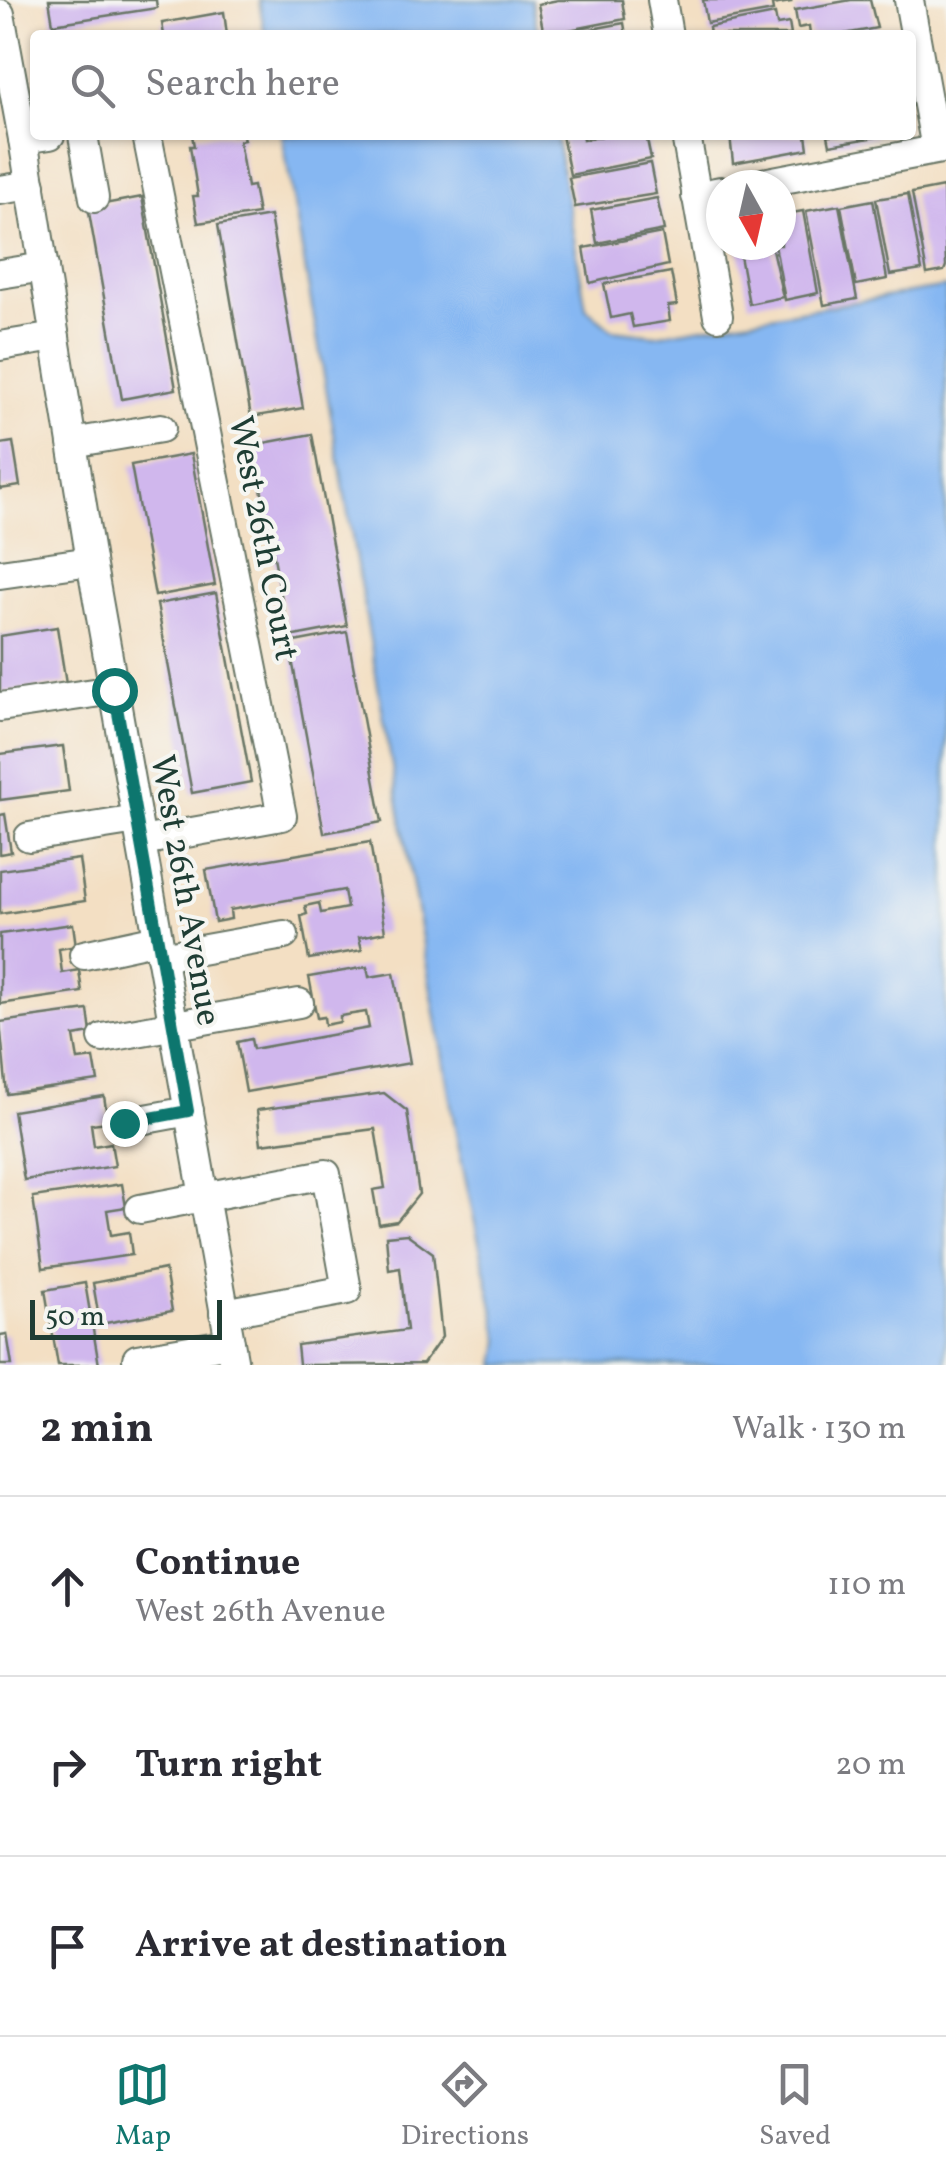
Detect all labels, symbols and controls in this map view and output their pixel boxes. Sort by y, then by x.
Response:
search box [30,30,916,140]
icon: search [65,58,120,113]
text: Search here [145,59,340,112]
north arrow [706,170,796,260]
street label: West 26th Court [215,412,309,665]
route start [92,668,138,714]
street label: West 26th Avenue [137,751,231,1030]
route end [102,1101,148,1147]
scale bar [30,1295,222,1340]
text: 50 m [45,1298,105,1337]
text: 2 min [40,1401,153,1460]
text: Walk · 130 m [732,1408,906,1452]
text: Continue [135,1538,300,1591]
icon: ahead [40,1559,95,1614]
text: 110 m [827,1564,906,1608]
text: West 26th Avenue [135,1591,386,1635]
icon: right [40,1739,95,1794]
text: Turn right [135,1740,322,1793]
text: 20 m [835,1744,906,1788]
icon: arrive [40,1919,95,1974]
text: Arrive at destination [135,1920,508,1973]
tab: Map [115,2057,171,2156]
tab: Directions [401,2057,529,2156]
tab: Saved [759,2057,831,2156]

